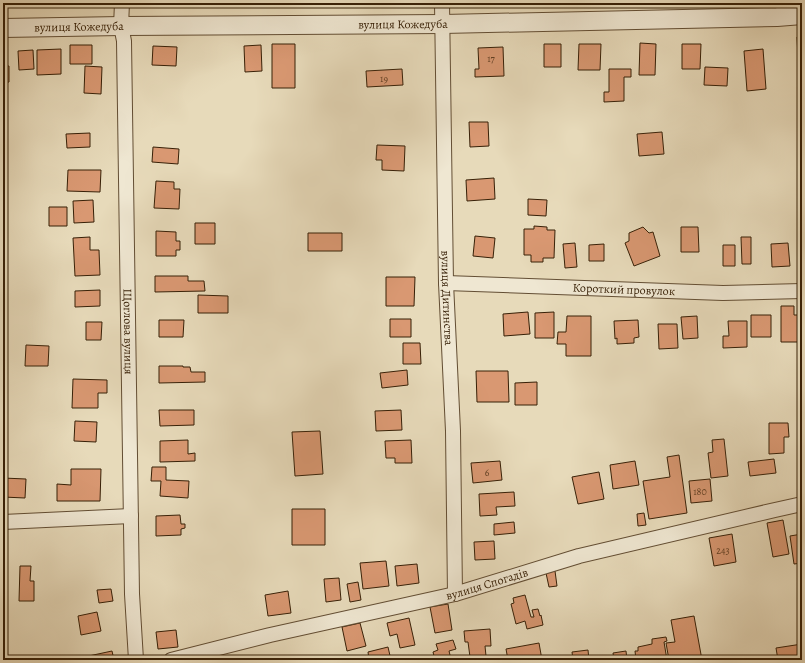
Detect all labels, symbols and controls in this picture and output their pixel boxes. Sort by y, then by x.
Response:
street label: вулиця Кожедуба [358,16,448,33]
street label: вулиця Кожедуба [34,18,124,35]
house number: 17 [487,52,496,65]
house number: 19 [380,72,388,85]
street label: вулиця Дитинства [438,250,457,346]
street label: Короткий провулок [572,280,675,299]
street label: Щоглова вулиця [120,289,137,375]
house number: 6 [485,466,490,479]
house number: 180 [693,485,707,498]
house number: 243 [716,544,730,557]
street label: вулиця Спогадів [444,564,530,604]

